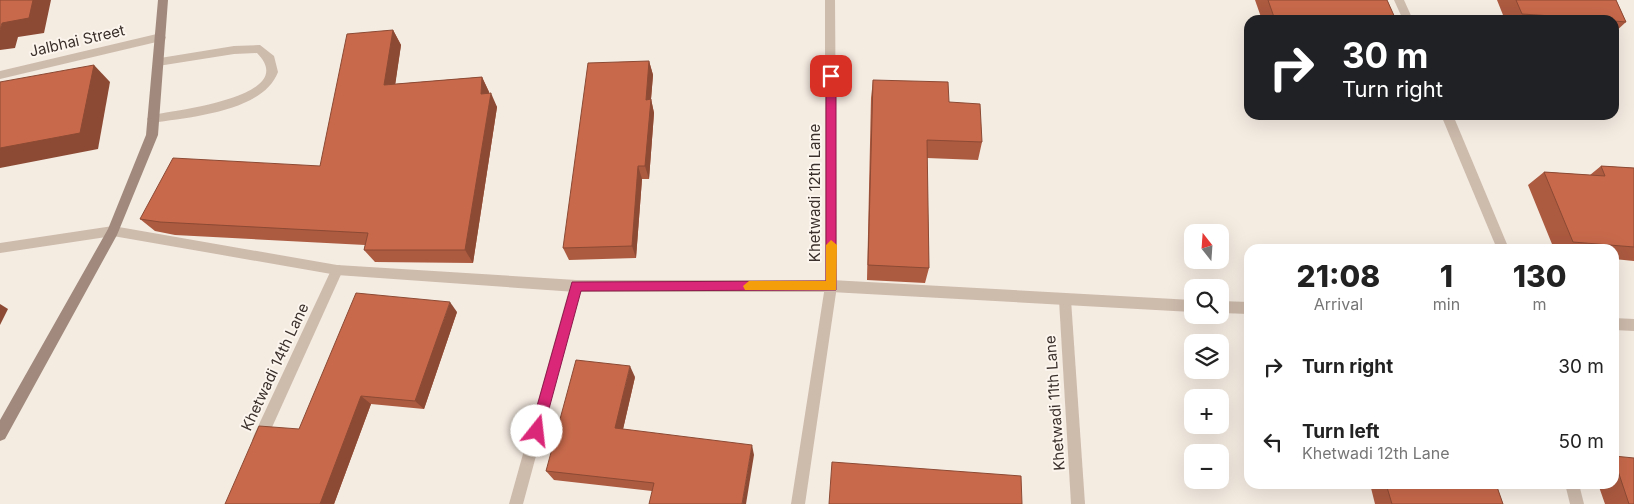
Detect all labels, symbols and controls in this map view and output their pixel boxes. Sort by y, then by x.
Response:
street label: Jalbhai Street [27,20,127,61]
text: 30 m [1342,34,1428,76]
icon: right [1259,35,1324,100]
pin [810,55,852,97]
icon: arrive [817,62,845,90]
text: Turn right [1342,76,1443,102]
street label: Khetwadi 12th Lane [805,124,824,262]
north arrow [1184,224,1229,269]
map controls [1184,224,1229,489]
text: 21:08 [1297,258,1380,294]
text: 1 [1440,258,1453,294]
text: 130 [1513,258,1566,294]
button: search [1184,279,1229,324]
text: Arrival [1314,294,1363,314]
text: min [1433,294,1460,314]
text: m [1533,294,1547,314]
street label: Khetwadi 14th Lane [237,300,312,434]
button: layers [1184,334,1229,379]
street label: Khetwadi 11th Lane [1040,335,1069,471]
icon: right [1259,353,1287,381]
text: Turn right [1302,355,1393,378]
text: 30 m [1558,355,1604,378]
button: + [1184,389,1229,434]
position arrow [510,404,562,456]
text: Turn left [1302,420,1380,443]
icon: left [1259,428,1287,456]
text: 50 m [1558,430,1604,453]
text: Khetwadi 12th Lane [1302,443,1450,463]
button: − [1184,444,1229,489]

